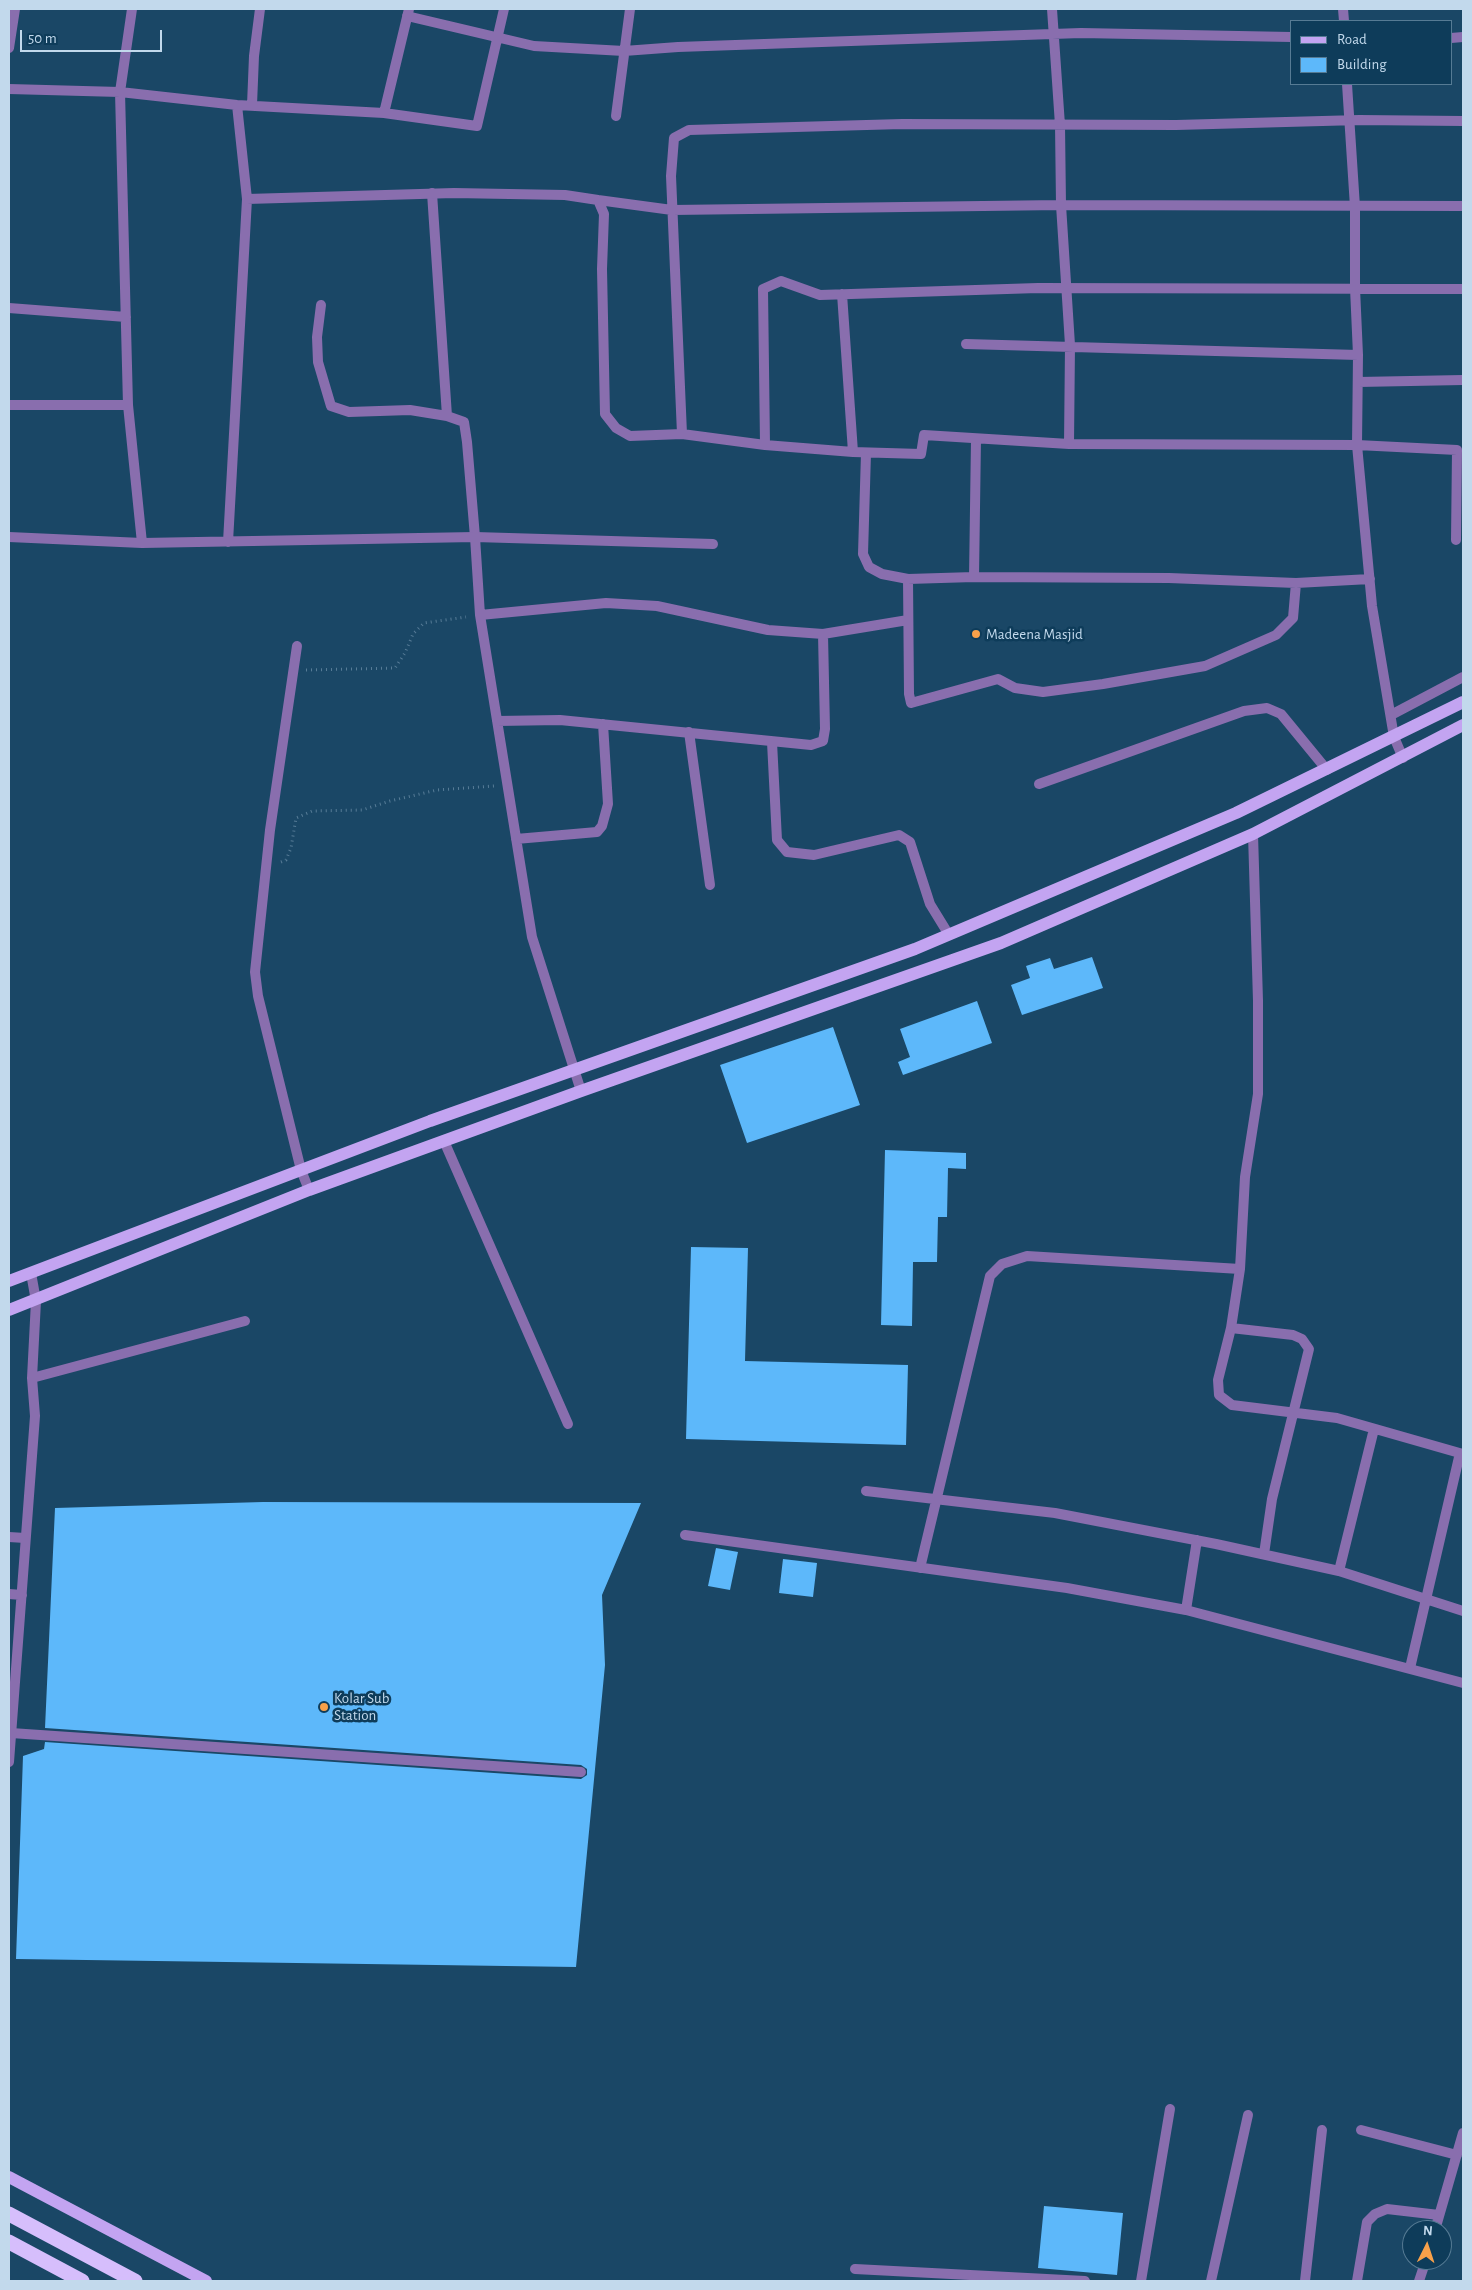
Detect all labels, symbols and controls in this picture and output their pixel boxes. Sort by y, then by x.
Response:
scale bar [22,20,165,52]
legend [1290,20,1452,85]
text: 50 m [28,31,57,46]
text: Road [1337,32,1367,47]
text: Building [1337,57,1387,72]
place label: Madeena Masjid [986,625,1083,643]
marker: Madeena Masjid [970,628,982,640]
place label: Kolar Sub Station [334,1689,389,1724]
marker: Kolar Sub Station [318,1701,330,1713]
north arrow [1402,2220,1452,2270]
text: N [1423,2224,1433,2238]

